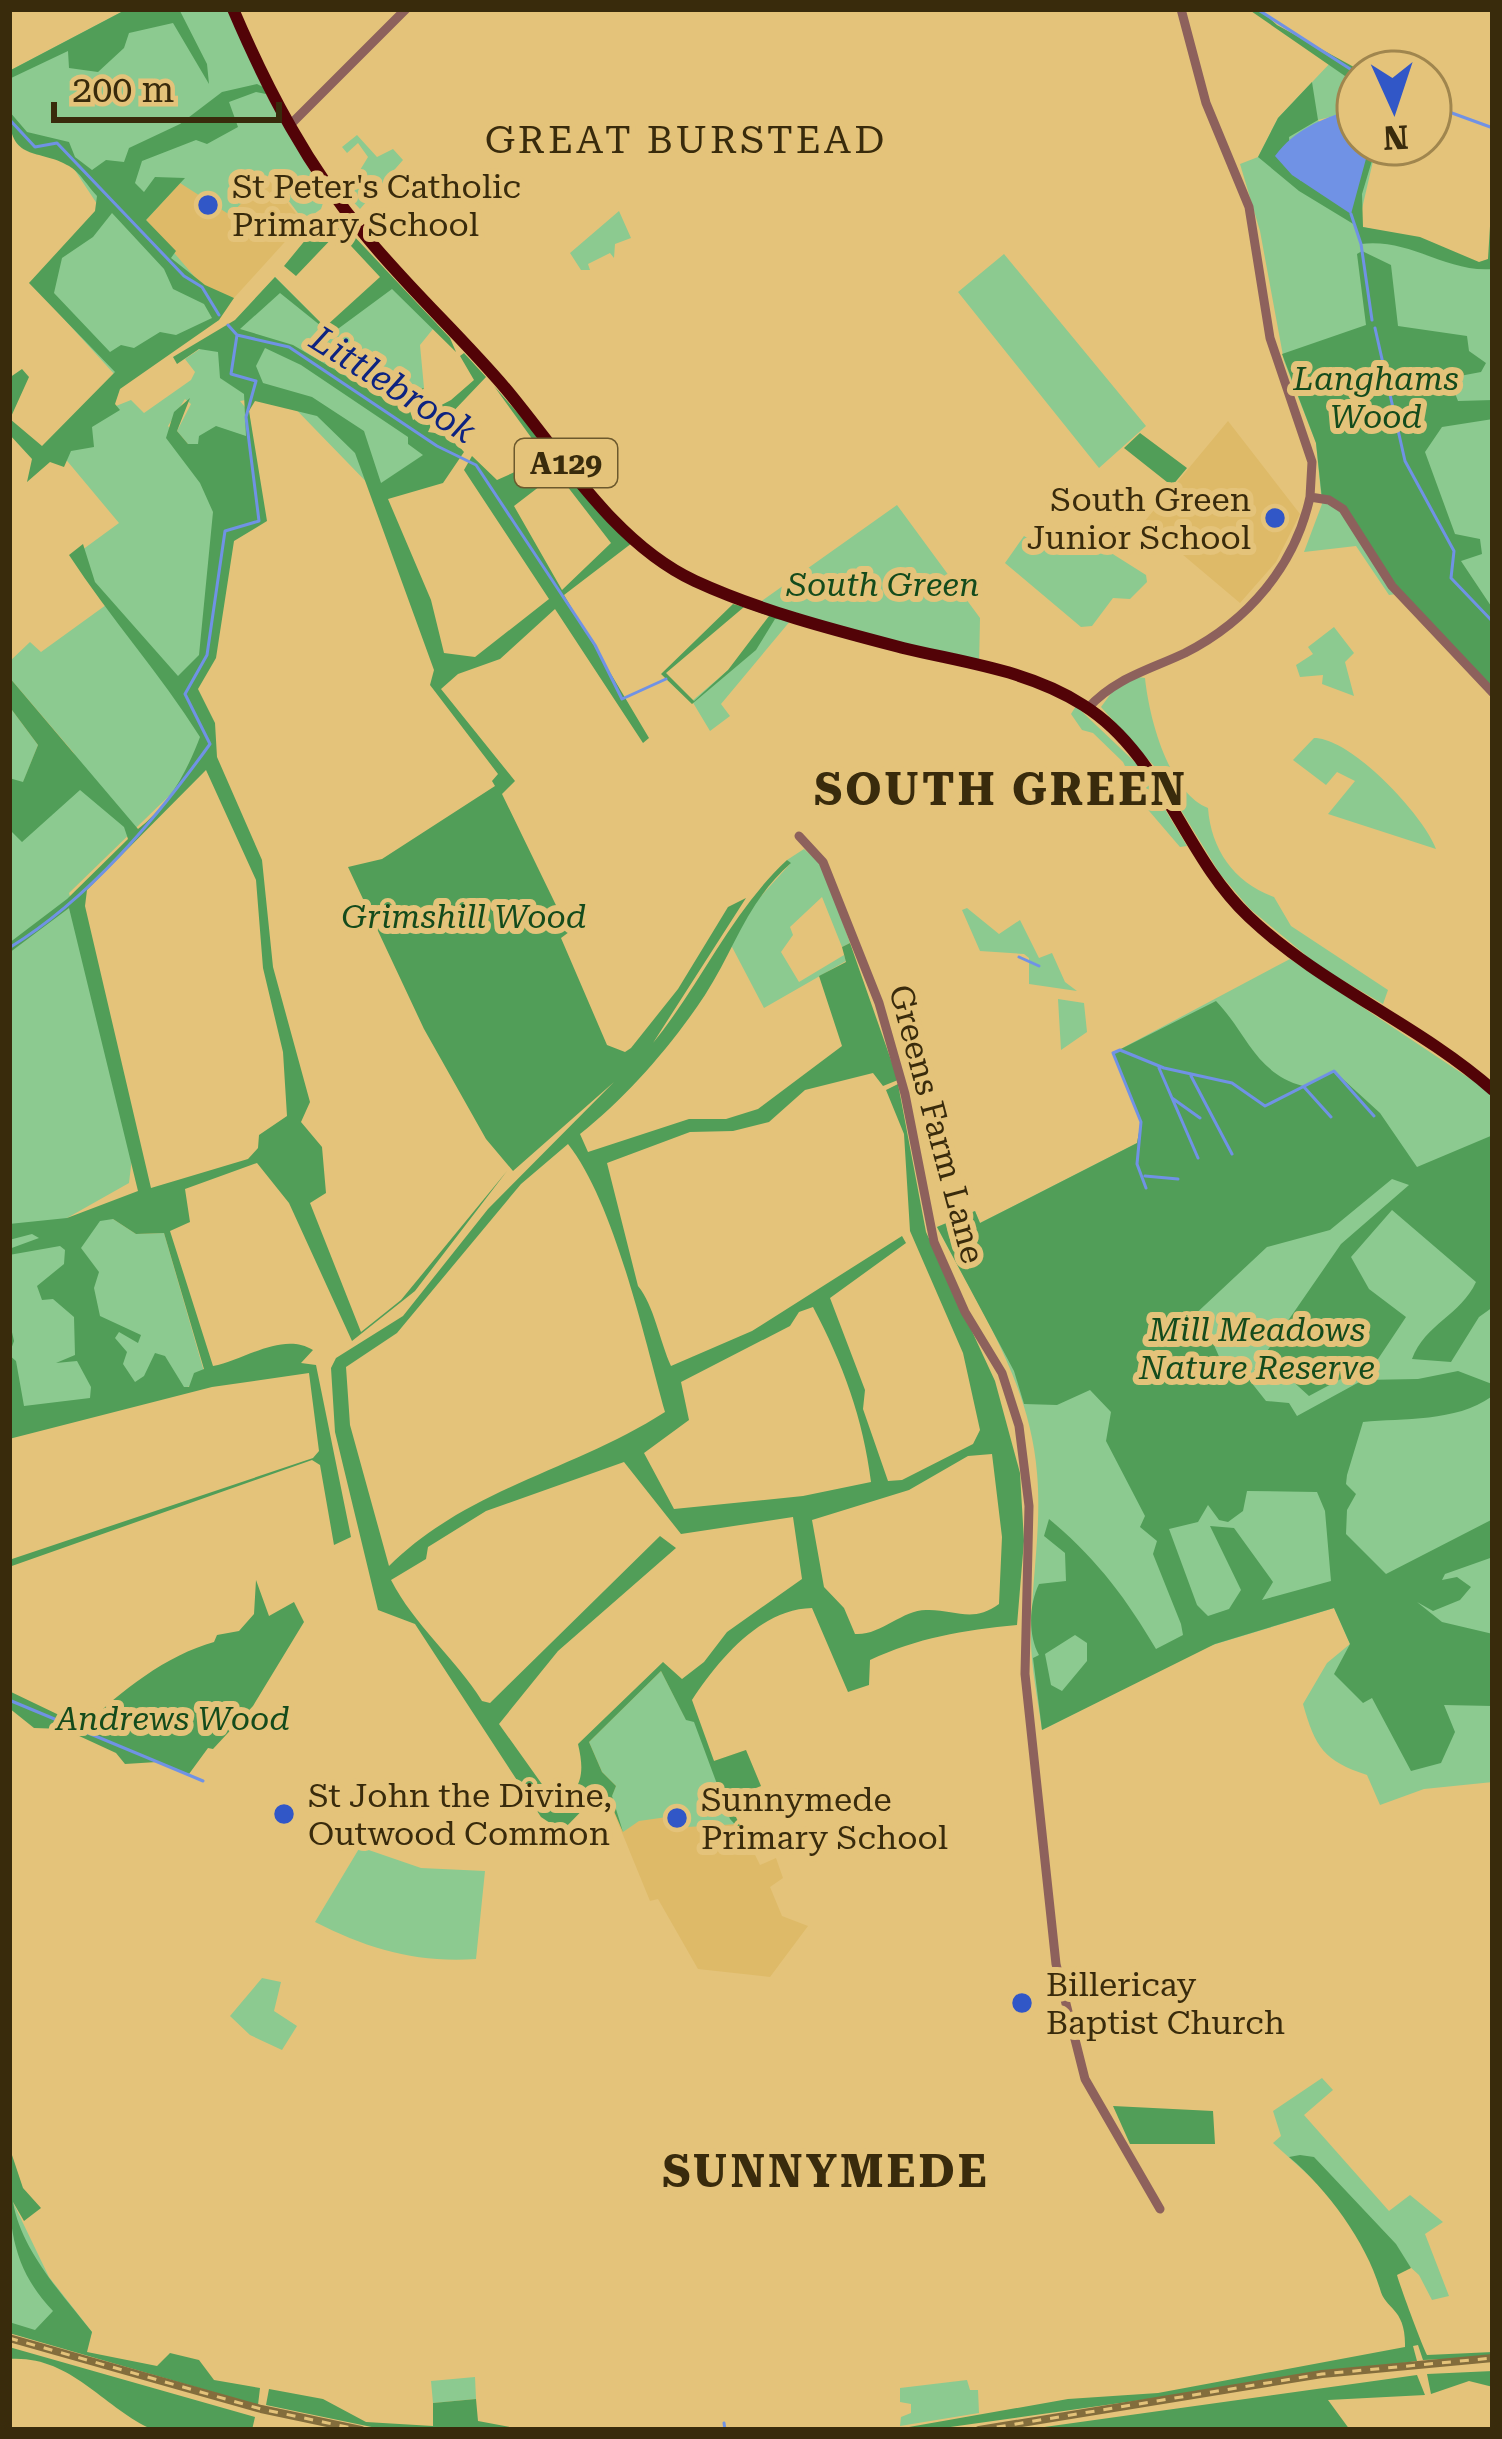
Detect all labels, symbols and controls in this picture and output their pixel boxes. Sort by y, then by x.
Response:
scale bar [54,48,279,122]
north arrow [1334,48,1454,168]
text: 200 m [72,69,174,111]
district label: GREAT BURSTEAD [485,117,887,163]
text: N [1382,117,1409,158]
place label: St Peter's Catholic Primary School [232,167,521,244]
marker: St Peter's Catholic Primary School [195,192,221,218]
water label: Littlebrook [302,317,484,453]
park label: Langhams Wood [1292,359,1459,436]
road number: A129 [515,439,617,487]
place label: South Green Junior School [1027,480,1251,557]
marker: South Green Junior School [1262,505,1288,531]
park label: South Green [786,565,979,604]
district label: SOUTH GREEN [814,763,1188,816]
park label: Grimshill Wood [342,897,586,936]
street label: Greens Farm Lane [881,980,993,1268]
park label: Mill Meadows Nature Reserve [1138,1310,1375,1387]
park label: Andrews Wood [54,1699,290,1738]
place label: St John the Divine, Outwood Common [308,1776,612,1853]
place label: Sunnymede Primary School [701,1780,948,1857]
marker: St John the Divine, Outwood Common [271,1801,297,1827]
marker: Sunnymede Primary School [664,1805,690,1831]
place label: Billericay Baptist Church [1046,1965,1285,2042]
marker: Billericay Baptist Church [1009,1990,1035,2016]
district label: SUNNYMEDE [662,2145,990,2198]

